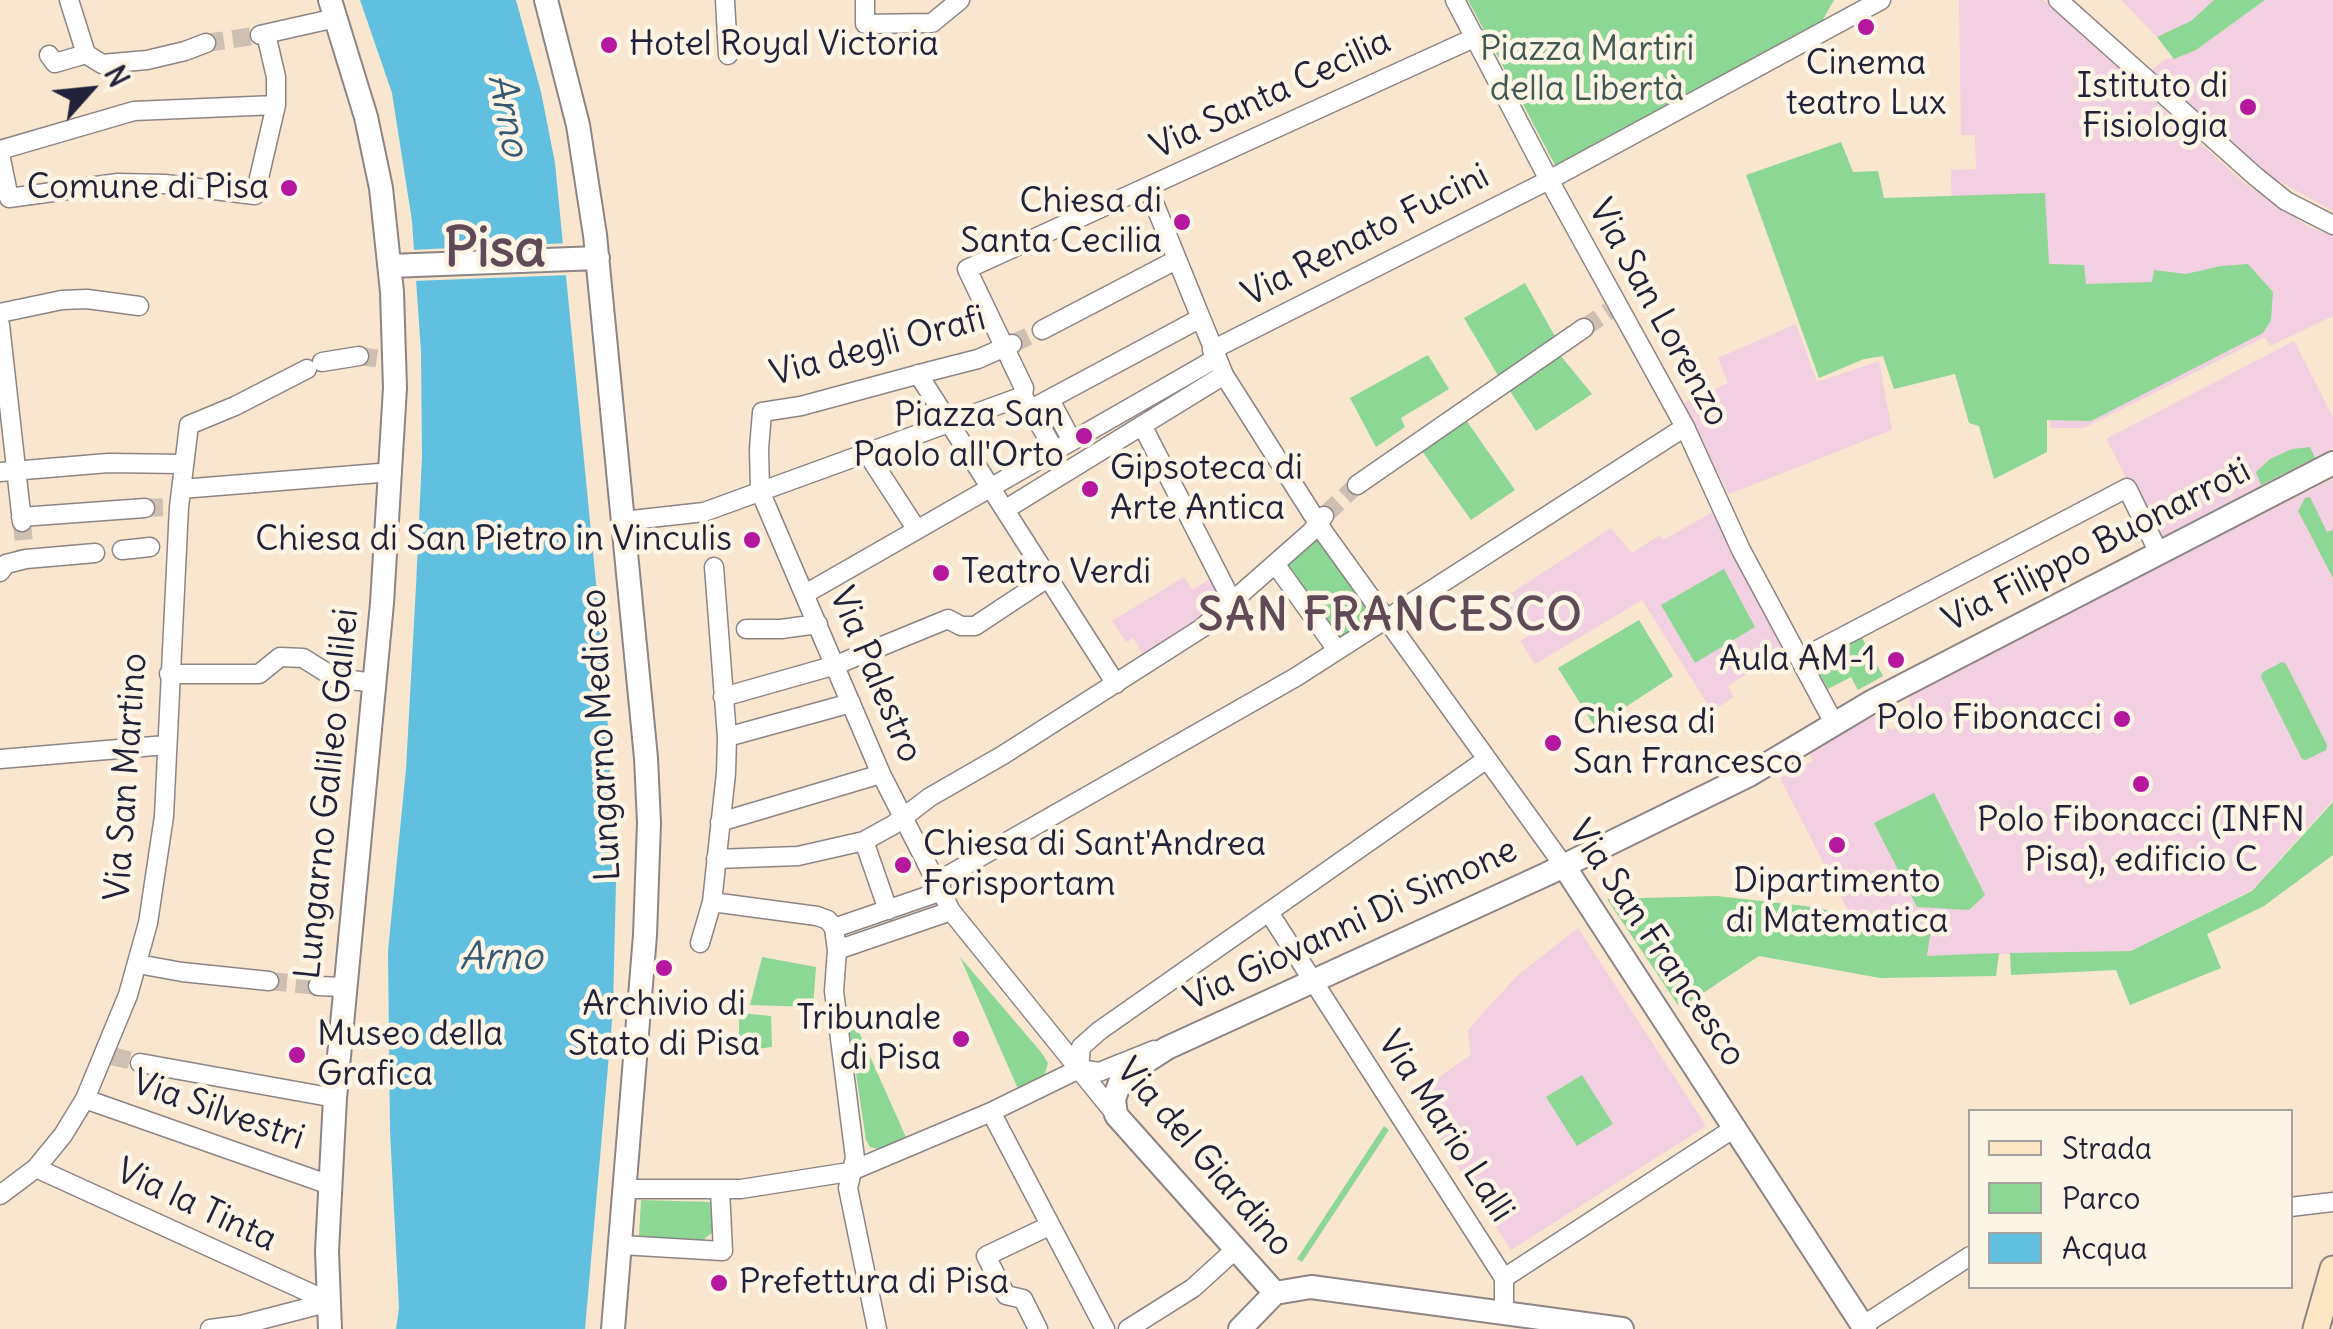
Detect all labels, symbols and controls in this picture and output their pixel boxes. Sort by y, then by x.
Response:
marker: Cinema teatro Lux [1855,16,1877,38]
street label: Via Santa Cecilia [1144,21,1398,169]
place label: Hotel Royal Victoria [629,24,939,66]
park label: Piazza Martiri della Libertà [1480,29,1694,111]
marker: Hotel Royal Victoria [598,34,620,56]
north arrow [40,40,140,140]
place label: Cinema teatro Lux [1786,43,1946,125]
text: N [96,60,137,93]
place label: Istituto di Fisiologia [2077,66,2228,148]
water label: Arno [477,70,537,160]
marker: Istituto di Fisiologia [2237,96,2259,118]
street label: Via Renato Fucini [1236,156,1496,316]
place label: Comune di Pisa [27,167,269,209]
marker: Comune di Pisa [278,177,300,199]
place label: Chiesa di Santa Cecilia [960,181,1162,263]
street label: Via San Lorenzo [1578,192,1738,434]
marker: Chiesa di Santa Cecilia [1171,211,1193,233]
district label: Pisa [444,217,546,283]
street label: Via degli Orafi [766,298,990,396]
place label: Piazza San Paolo all'Orto [853,395,1064,477]
marker: Piazza San Paolo all'Orto [1073,425,1095,447]
place label: Gipsoteca di Arte Antica [1110,448,1303,530]
street label: Via Filippo Buonarroti [1936,450,2258,642]
marker: Gipsoteca di Arte Antica [1079,478,1101,500]
place label: Chiesa di San Pietro in Vinculis [255,519,732,561]
marker: Chiesa di San Pietro in Vinculis [741,529,763,551]
place label: Teatro Verdi [961,552,1151,594]
marker: Teatro Verdi [930,562,952,584]
street label: Via Palestro [819,581,931,769]
street label: Lungarno Mediceo [573,588,631,882]
district label: SAN FRANCESCO [1198,590,1584,644]
street label: Lungarno Galileo Galilei [288,607,368,981]
place label: Aula AM-1 [1719,639,1876,681]
marker: Aula AM-1 [1885,649,1907,671]
street label: Via San Martino [97,652,157,902]
place label: Polo Fibonacci [1876,698,2102,740]
place label: Chiesa di San Francesco [1573,702,1803,784]
marker: Polo Fibonacci [2111,708,2133,730]
marker: Chiesa di San Francesco [1542,732,1564,754]
marker: Polo Fibonacci (INFN Pisa), edificio C [2130,773,2152,795]
place label: Polo Fibonacci (INFN Pisa), edificio C [1977,800,2305,882]
street label: Via San Francesco [1558,813,1754,1075]
place label: Chiesa di Sant'Andrea Forisportam [923,824,1266,906]
street label: Via Giovanni Di Simone [1178,829,1524,1021]
marker: Dipartimento di Matematica [1826,834,1848,856]
marker: Chiesa di Sant'Andrea Forisportam [892,854,914,876]
place label: Dipartimento di Matematica [1726,861,1948,943]
water label: Arno [459,935,543,981]
marker: Archivio di Stato di Pisa [653,957,675,979]
place label: Archivio di Stato di Pisa [568,984,760,1066]
place label: Tribunale di Pisa [796,998,941,1080]
place label: Museo della Grafica [317,1014,503,1096]
street label: Via Mario Lalli [1368,1024,1522,1230]
marker: Tribunale di Pisa [950,1028,972,1050]
marker: Museo della Grafica [286,1044,308,1066]
street label: Via del Giardino [1107,1050,1301,1266]
street label: Via Silvestri [127,1062,309,1160]
legend [1968,1109,2293,1289]
text: Strada [2062,1129,2152,1167]
street label: Via la Tinta [109,1151,283,1261]
text: Parco [2062,1179,2140,1217]
text: Acqua [2062,1229,2147,1267]
place label: Prefettura di Pisa [739,1262,1009,1304]
marker: Prefettura di Pisa [708,1272,730,1294]

